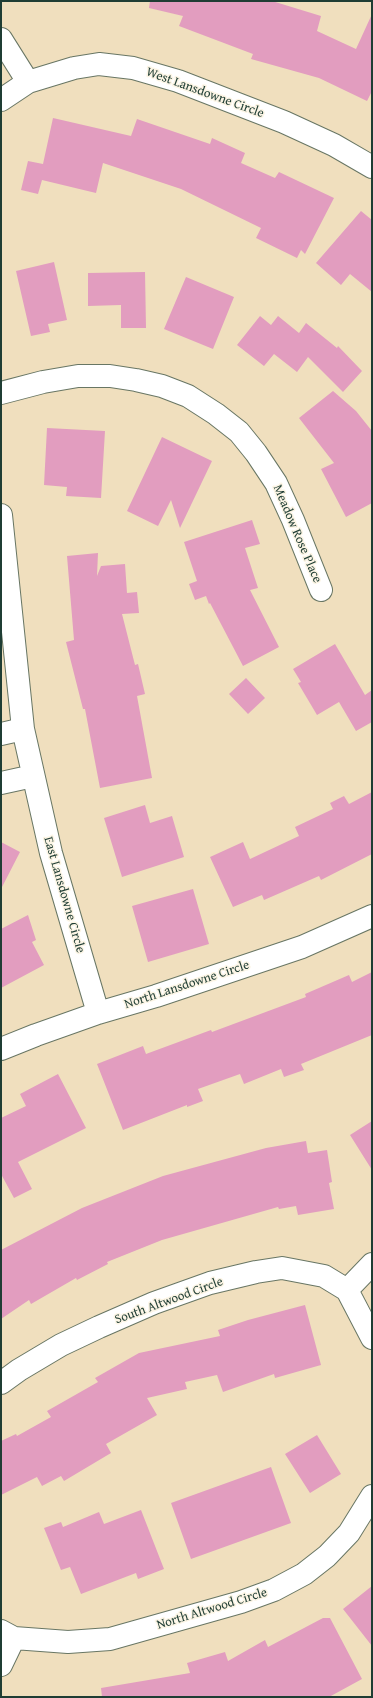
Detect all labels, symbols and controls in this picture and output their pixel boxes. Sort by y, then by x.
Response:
street label: West Lansdowne Circle [144,64,266,122]
street label: Meadow Rose Place [269,483,325,585]
street label: East Lansdowne Circle [40,835,88,955]
street label: North Lansdowne Circle [123,957,251,1013]
street label: South Altwood Circle [113,1274,225,1328]
street label: North Altwood Circle [155,1585,269,1633]

